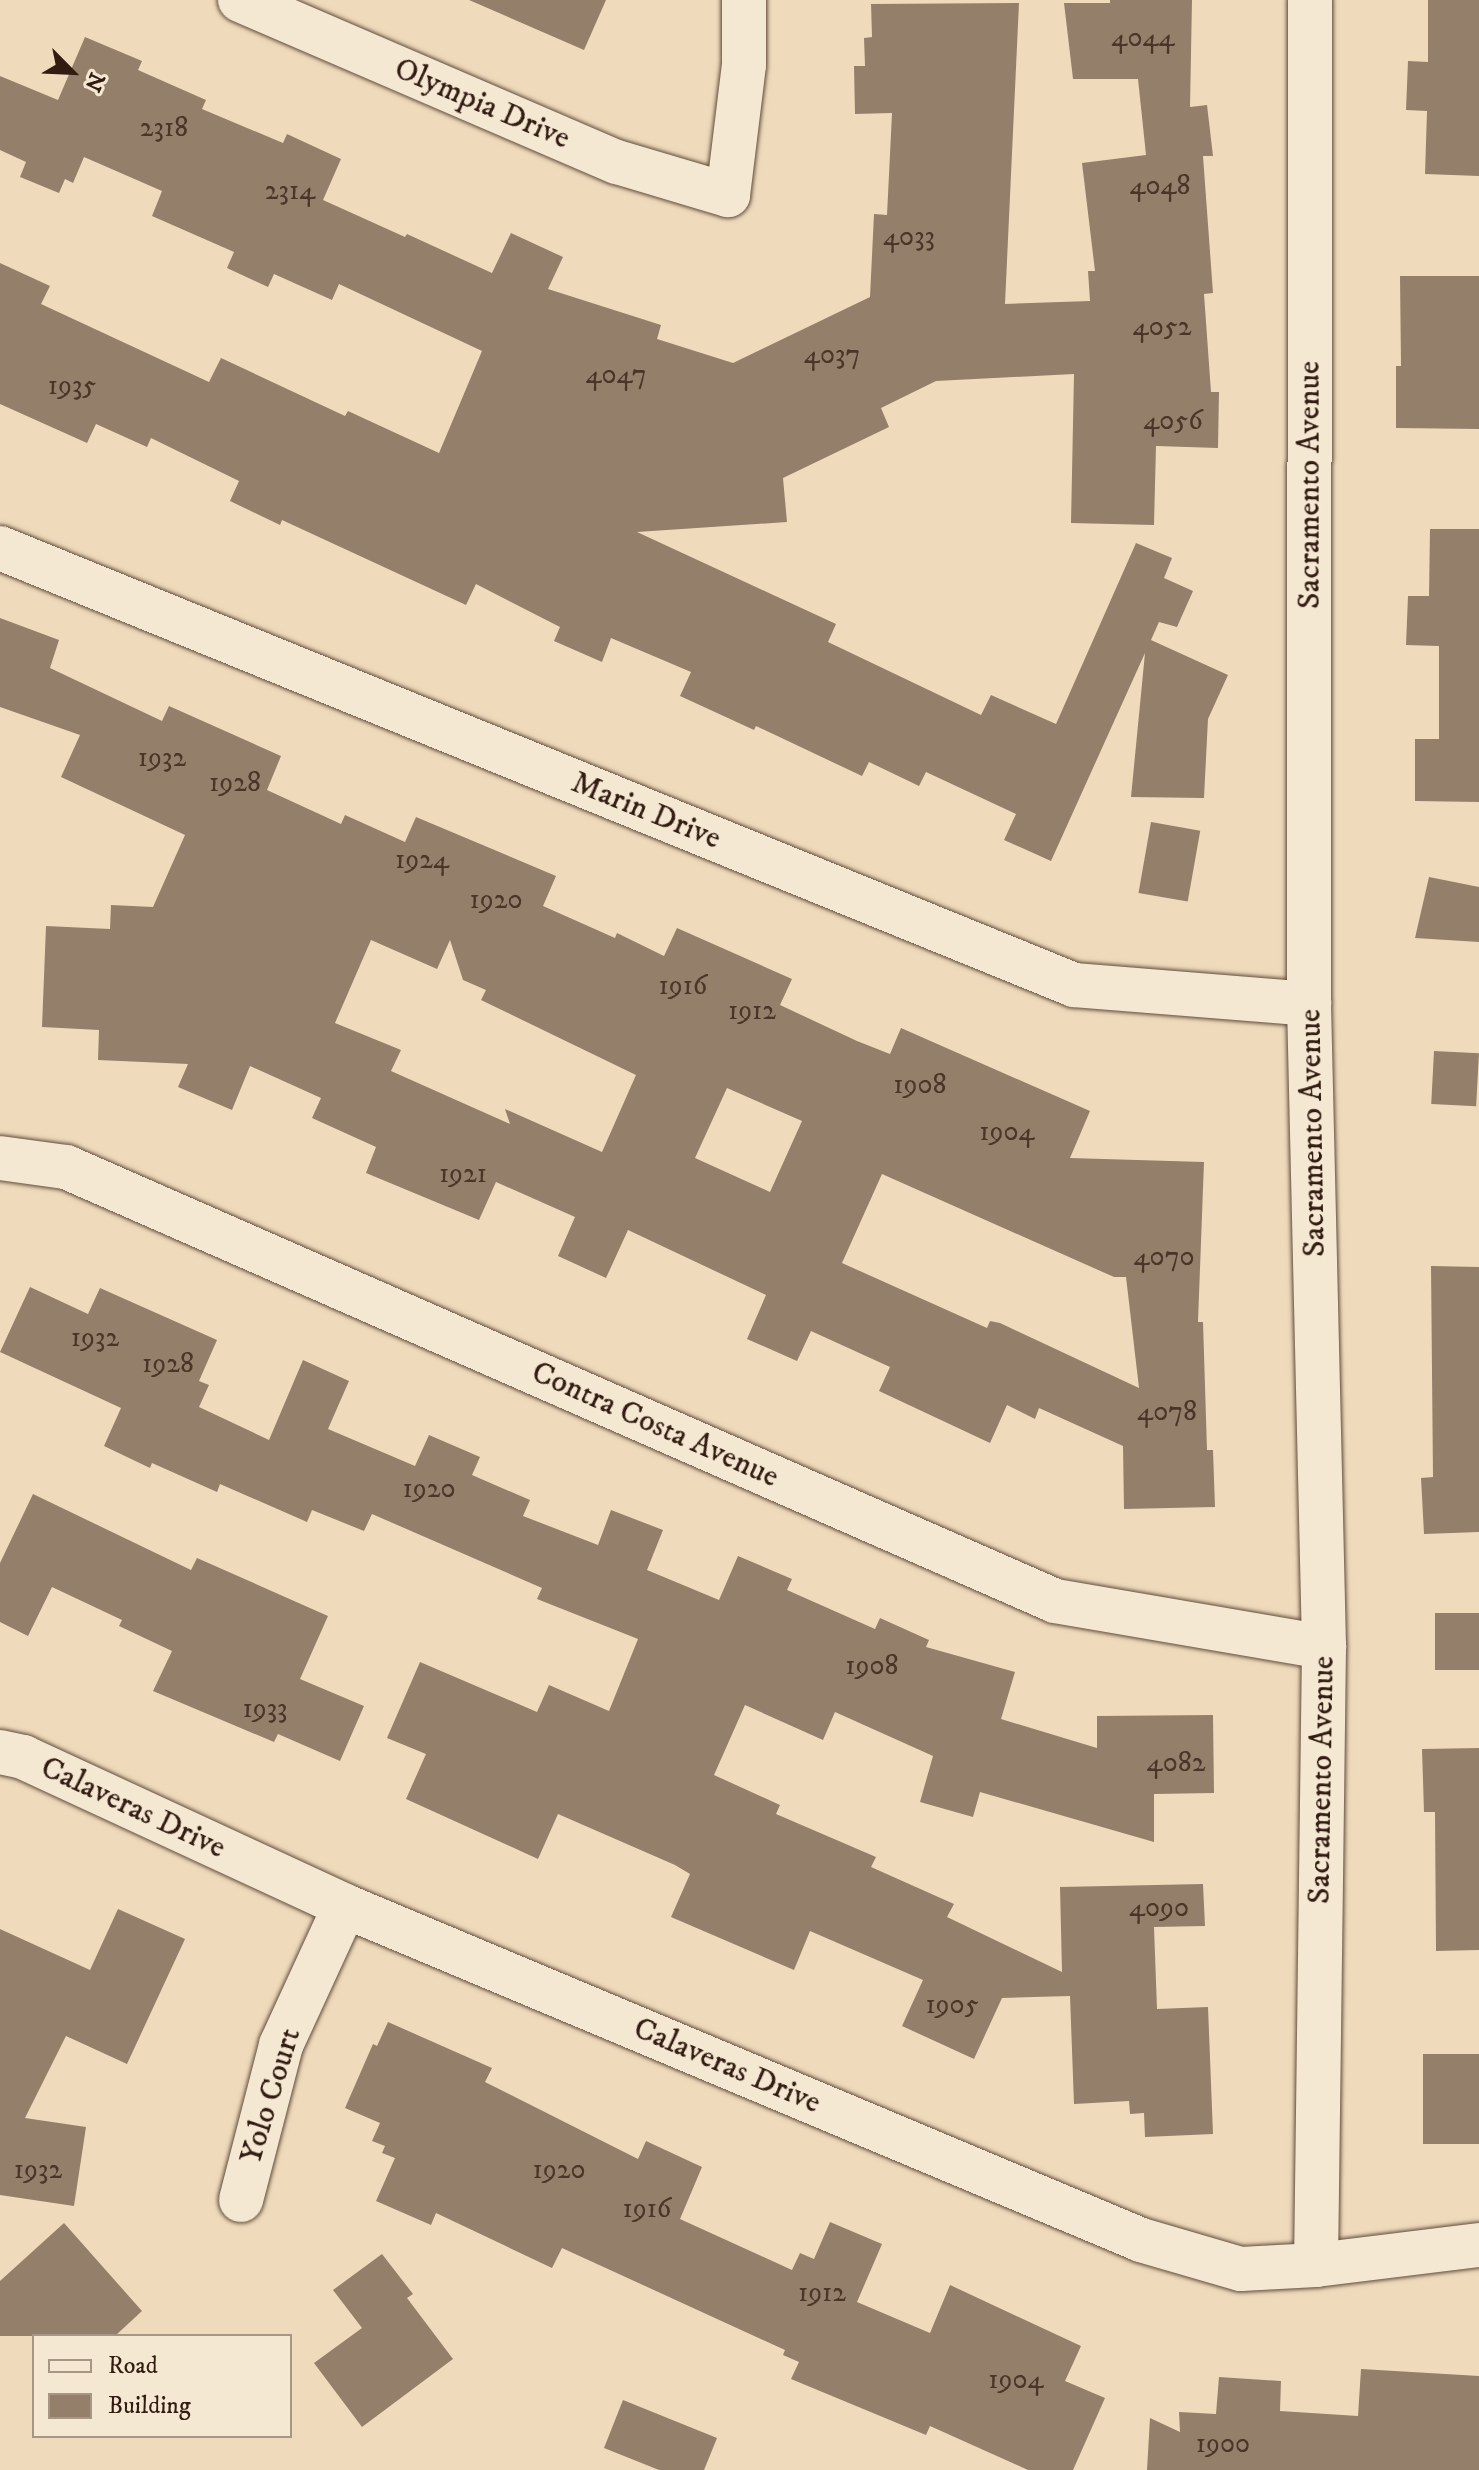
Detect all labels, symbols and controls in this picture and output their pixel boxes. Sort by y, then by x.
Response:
house number: 4044 [1111,21,1175,55]
north arrow [32,32,112,112]
street label: Olympia Drive [388,50,576,158]
text: N [78,68,110,96]
house number: 2318 [140,111,188,145]
house number: 4048 [1129,169,1191,203]
house number: 2314 [265,174,315,208]
house number: 4033 [883,220,935,254]
house number: 4052 [1133,310,1191,344]
house number: 4037 [804,338,860,372]
house number: 4047 [585,358,647,392]
street label: Sacramento Avenue [1291,361,1329,609]
house number: 1935 [48,369,96,403]
house number: 4056 [1143,404,1203,438]
house number: 1932 [138,741,186,775]
street label: Marin Drive [566,764,726,858]
house number: 1928 [209,766,261,800]
house number: 1924 [395,843,449,877]
house number: 1920 [470,883,522,917]
house number: 1916 [659,969,707,1003]
house number: 1912 [728,994,776,1028]
street label: Sacramento Avenue [1292,1009,1334,1257]
house number: 1908 [893,1068,947,1102]
house number: 1904 [979,1115,1035,1149]
house number: 1921 [439,1157,487,1191]
house number: 4070 [1133,1240,1195,1274]
house number: 1932 [71,1321,119,1355]
house number: 1928 [142,1347,194,1381]
street label: Contra Costa Avenue [525,1353,785,1497]
house number: 4078 [1137,1395,1197,1429]
house number: 1920 [403,1472,455,1506]
house number: 1908 [845,1649,899,1683]
street label: Sacramento Avenue [1301,1656,1343,1904]
house number: 1933 [242,1692,288,1726]
house number: 4082 [1147,1746,1205,1780]
street label: Calaveras Drive [34,1748,232,1868]
house number: 4090 [1129,1891,1189,1925]
house number: 1905 [925,1988,979,2022]
street label: Calaveras Drive [628,2009,826,2123]
street label: Yolo Court [232,2023,310,2169]
house number: 1932 [14,2153,62,2187]
house number: 1920 [533,2153,585,2187]
house number: 1916 [623,2192,671,2226]
house number: 1912 [798,2276,846,2310]
legend [32,2334,292,2438]
text: Road [108,2351,158,2381]
house number: 1904 [988,2363,1044,2397]
text: Building [108,2391,191,2421]
house number: 1900 [1196,2427,1250,2461]

